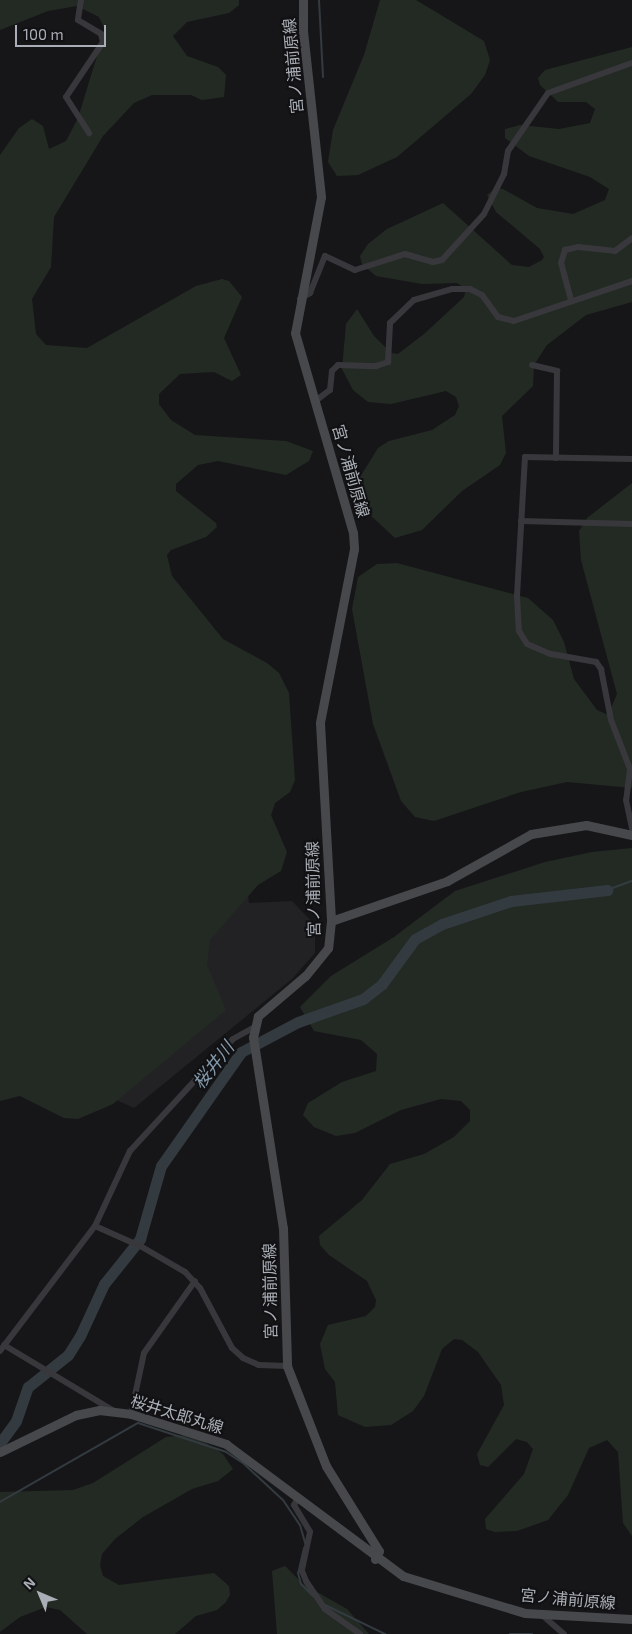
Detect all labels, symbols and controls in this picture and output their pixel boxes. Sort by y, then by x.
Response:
scale bar [18,15,109,47]
street label: 宮ノ浦前原線 [279,17,307,115]
text: 100 m [23,25,64,43]
street label: 宮ノ浦前原線 [329,422,373,520]
street label: 宮ノ浦前原線 [303,841,323,937]
water label: 桜井川 [188,1037,238,1093]
street label: 宮ノ浦前原線 [260,1243,280,1339]
street label: 桜井太郎丸線 [128,1391,226,1437]
north arrow [15,1569,65,1619]
text: N [19,1573,39,1593]
street label: 宮ノ浦前原線 [519,1585,617,1613]

